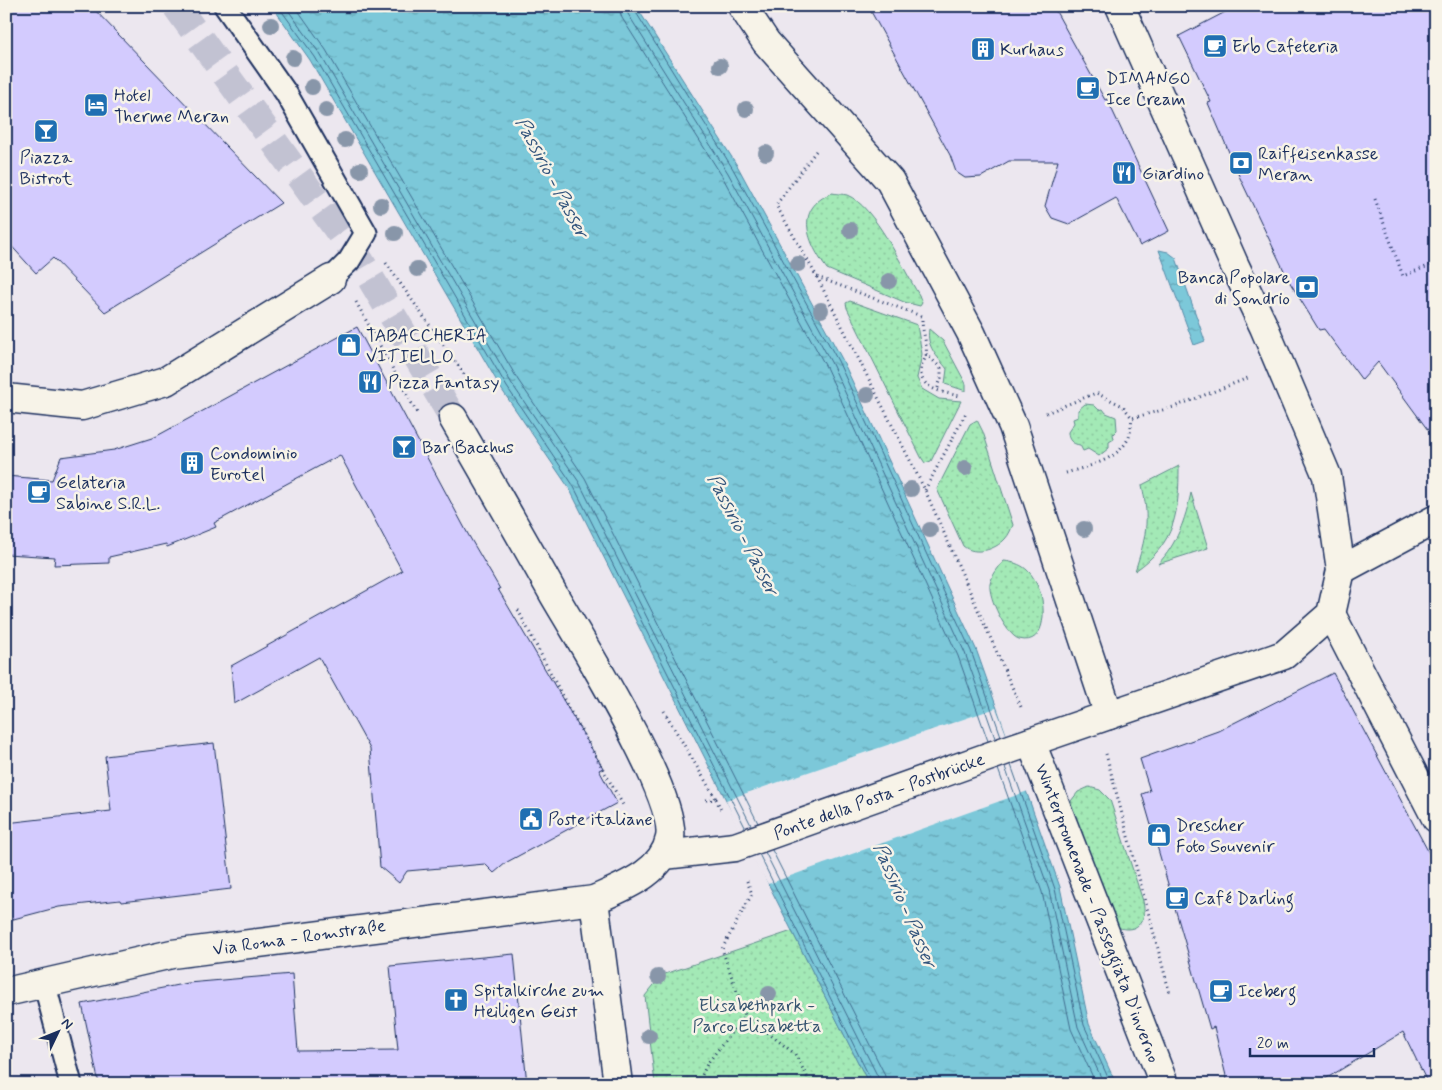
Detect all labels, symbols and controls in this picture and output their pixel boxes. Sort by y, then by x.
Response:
cafe icon: Erb Cafeteria [1202,33,1228,59]
place label: Erb Cafeteria [1232,35,1338,59]
building icon: Kurhaus [970,36,996,62]
place label: Kurhaus [1000,38,1064,62]
place label: DIMANGO Ice Cream [1106,67,1191,112]
cafe icon: DIMANGO Ice Cream [1075,75,1101,101]
place label: Hotel Therme Meran [114,84,229,129]
hotel icon: Hotel Therme Meran [83,92,109,118]
water label: Passirio - Passer [509,113,595,244]
bar icon: Piazza Bistrot [33,118,59,144]
place label: Raiffeisenkasse Meran [1258,142,1378,187]
place label: Piazza Bistrot [20,146,73,191]
bank icon: Raiffeisenkasse Meran [1228,150,1254,176]
restaurant icon: Giardino [1111,160,1137,186]
place label: Giardino [1142,162,1204,186]
place label: Banca Popolare di Sondrio [1178,266,1290,311]
bank icon: Banca Popolare di Sondrio [1294,274,1320,300]
place label: TABACCHERIA VITIELLO [366,324,487,369]
shop icon: TABACCHERIA VITIELLO [336,332,362,358]
restaurant icon: Pizza Fantasy [357,369,383,395]
place label: Pizza Fantasy [388,371,499,395]
bar icon: Bar Bacchus [391,434,417,460]
place label: Bar Bacchus [422,436,514,460]
place label: Condominio Eurotel [210,442,297,487]
building icon: Condominio Eurotel [179,450,205,476]
water label: Passirio - Passer [701,470,785,601]
place label: Gelateria Sabine S.R.L. [56,471,160,516]
cafe icon: Gelateria Sabine S.R.L. [26,479,52,505]
street label: Ponte della Posta - Postbrücke [770,747,988,846]
street label: Winterpromenade - Passeggiata D'inverno [1027,760,1165,1067]
public building icon: Poste italiane [518,806,544,832]
place label: Poste italiane [548,808,653,832]
place label: Drescher Foto Souvenir [1176,814,1275,859]
shop icon: Drescher Foto Souvenir [1146,822,1172,848]
water label: Passirio - Passer [867,839,943,974]
cafe icon: Café Darling [1164,885,1190,911]
place label: Café Darling [1194,887,1294,913]
street label: Via Roma - Romstraße [211,914,387,962]
cafe icon: Iceberg [1208,978,1234,1004]
place label: Spitalkirche zum Heiligen Geist [474,979,604,1024]
place label: Iceberg [1238,980,1296,1006]
church icon: Spitalkirche zum Heiligen Geist [443,987,469,1013]
park label: Elisabethpark - Parco Elisabetta [693,994,821,1039]
north arrow [32,1008,82,1058]
text: N [57,1014,77,1033]
scale bar [1250,1025,1373,1057]
text: 20 m [1257,1034,1289,1054]

